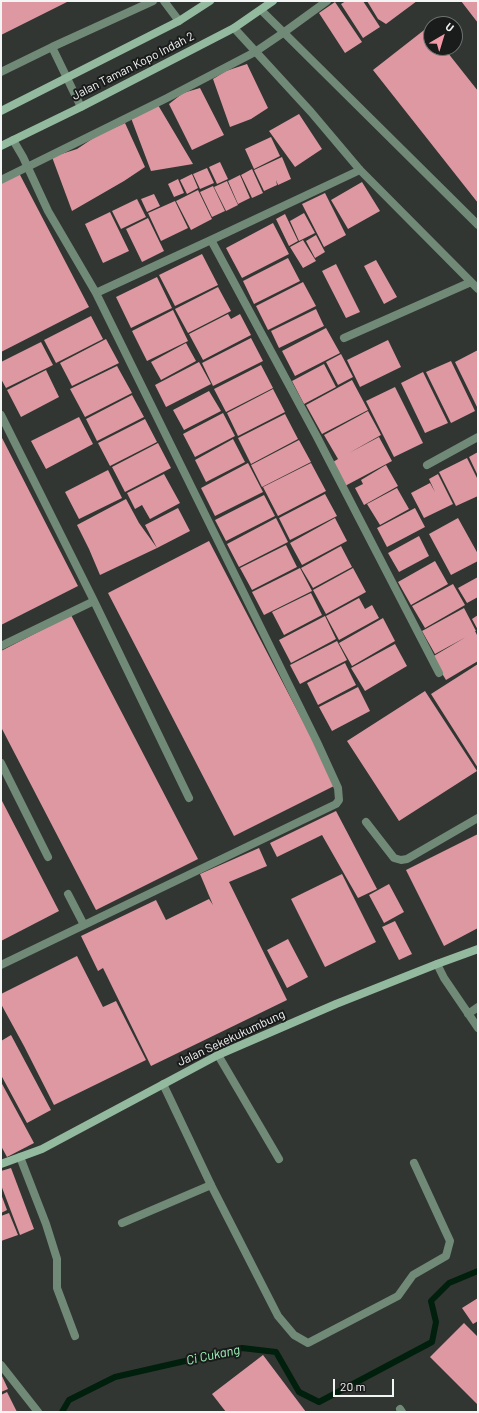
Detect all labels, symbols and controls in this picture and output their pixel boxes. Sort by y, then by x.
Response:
north arrow [423,16,463,56]
text: U [443,20,457,34]
street label: Jalan Taman Kopo Indah 2 [70,29,196,103]
street label: Jalan Sekekukumbung [175,1007,287,1069]
water label: Ci Cukang [185,1342,241,1368]
scale bar [335,1371,396,1397]
text: 20 m [340,1379,366,1393]

